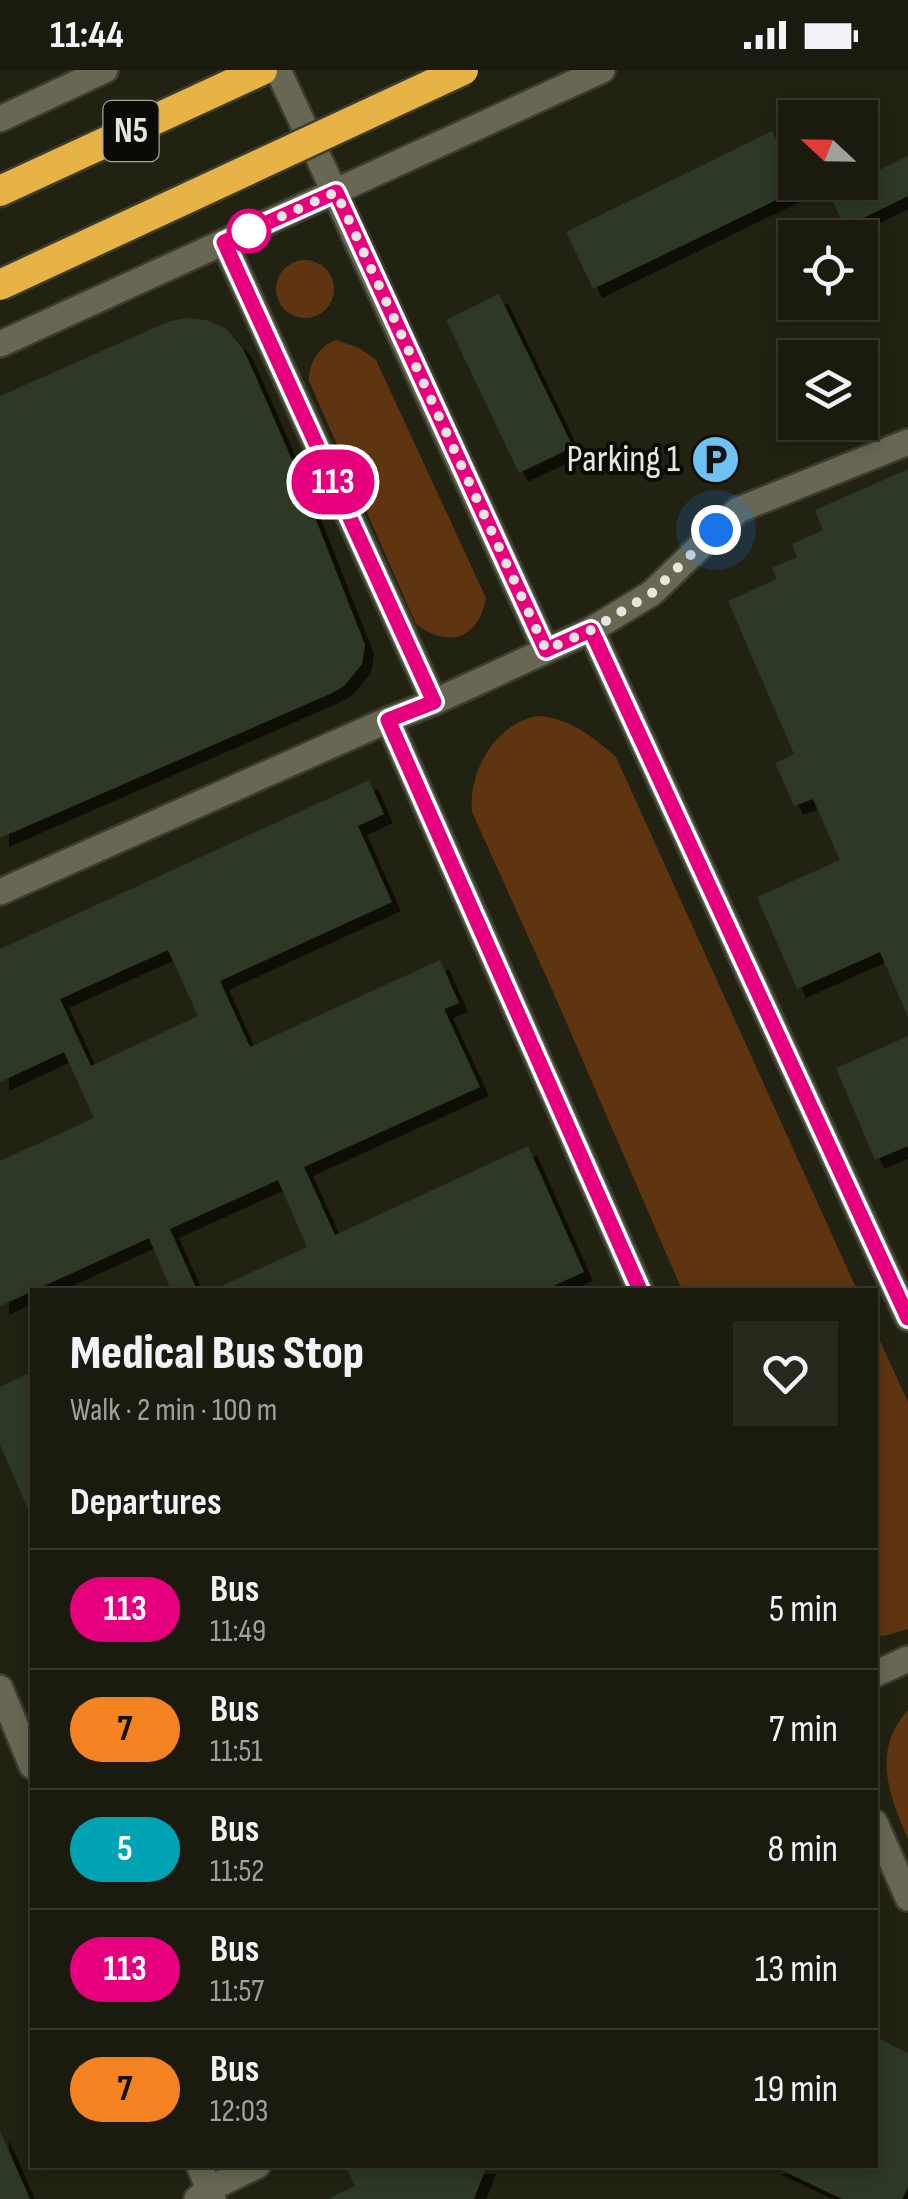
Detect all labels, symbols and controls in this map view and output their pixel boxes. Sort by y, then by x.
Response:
text: 11:44 [50,13,124,58]
north arrow [778,100,878,200]
map controls [778,100,878,440]
road number: N5 [104,101,158,161]
unlabelled marker [228,210,270,252]
button: locate [778,220,878,320]
button: layers [778,340,878,440]
parking icon: Parking 1 [689,433,741,485]
place label: Parking 1 [567,437,680,482]
line badge: 113 [276,450,390,514]
text: 113 [311,461,355,504]
your location [691,505,741,555]
button: heart [733,1321,838,1426]
text: Medical Bus Stop [70,1325,364,1382]
text: Walk · 2 min · 100 m [70,1391,277,1430]
text: Departures [70,1480,222,1525]
text: Bus [210,1567,259,1612]
text: 5 min [769,1587,838,1632]
text: 113 [103,1588,147,1631]
text: 11:49 [210,1612,266,1651]
text: Bus [210,1687,259,1732]
text: 7 min [769,1707,838,1752]
text: 7 [117,1708,133,1751]
text: 11:51 [210,1732,262,1771]
text: Bus [210,1807,259,1852]
text: 8 min [768,1827,838,1872]
text: 5 [117,1828,133,1871]
text: 11:52 [210,1852,264,1891]
text: Bus [210,1927,259,1972]
text: 13 min [755,1947,838,1992]
text: 113 [103,1948,147,1991]
text: 11:57 [210,1972,264,2011]
text: Bus [210,2047,259,2092]
text: 19 min [754,2067,838,2112]
text: 7 [117,2068,133,2111]
text: 12:03 [210,2092,268,2131]

